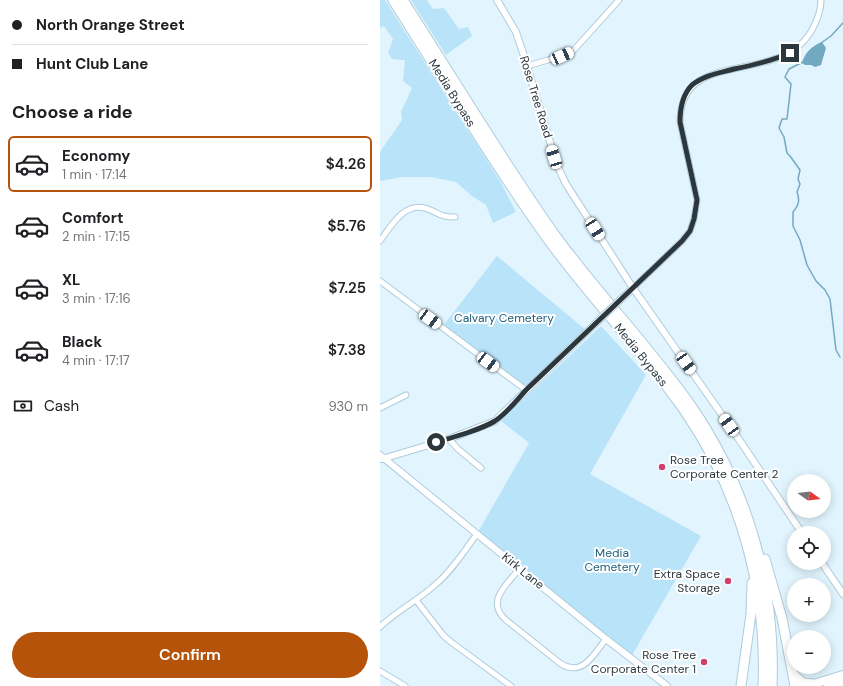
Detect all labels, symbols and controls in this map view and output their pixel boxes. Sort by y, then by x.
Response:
text: North Orange Street [36,15,185,35]
route end [781,44,799,62]
car [549,46,575,66]
text: Hunt Club Lane [36,54,148,74]
street label: Rose Tree Road [516,54,556,140]
street label: Media Bypass [425,56,479,130]
text: Choose a ride [12,100,133,124]
car [545,144,563,170]
icon: car [14,146,50,182]
text: Economy [62,146,130,166]
text: $4.26 [326,154,366,174]
text: 1 min · 17:14 [62,166,127,183]
icon: car [14,208,50,244]
text: Comfort [62,208,123,228]
text: $5.76 [327,216,366,236]
car [583,216,607,242]
text: 2 min · 17:15 [62,228,130,245]
icon: car [14,270,50,306]
text: XL [62,270,80,290]
text: $7.25 [328,278,366,298]
text: 3 min · 17:16 [62,290,131,307]
car [417,307,443,331]
park label: Calvary Cemetery [454,310,554,326]
street label: Media Bypass [611,320,671,390]
icon: car [14,332,50,368]
text: Black [62,332,102,352]
text: $7.38 [328,340,366,360]
car [475,350,501,374]
car [674,350,698,376]
text: 4 min · 17:17 [62,352,130,369]
icon: cash [12,395,34,417]
text: Cash [44,396,79,416]
text: 930 m [328,398,368,415]
car [717,412,741,438]
route start [427,433,445,451]
place label: Rose Tree Corporate Center 2 [670,452,778,482]
marker: Rose Tree Corporate Center 2 [657,462,667,472]
north arrow [787,474,831,518]
map controls [787,474,831,674]
button: locate [787,526,831,570]
park label: Media Cemetery [584,545,640,575]
street label: Kirk Lane [498,549,548,593]
place label: Extra Space Storage [654,566,720,596]
marker: Extra Space Storage [723,576,733,586]
button: + [787,578,831,622]
button: − [787,630,831,674]
button: Confirm [12,632,368,678]
place label: Rose Tree Corporate Center 1 [591,647,696,677]
marker: Rose Tree Corporate Center 1 [699,657,709,667]

